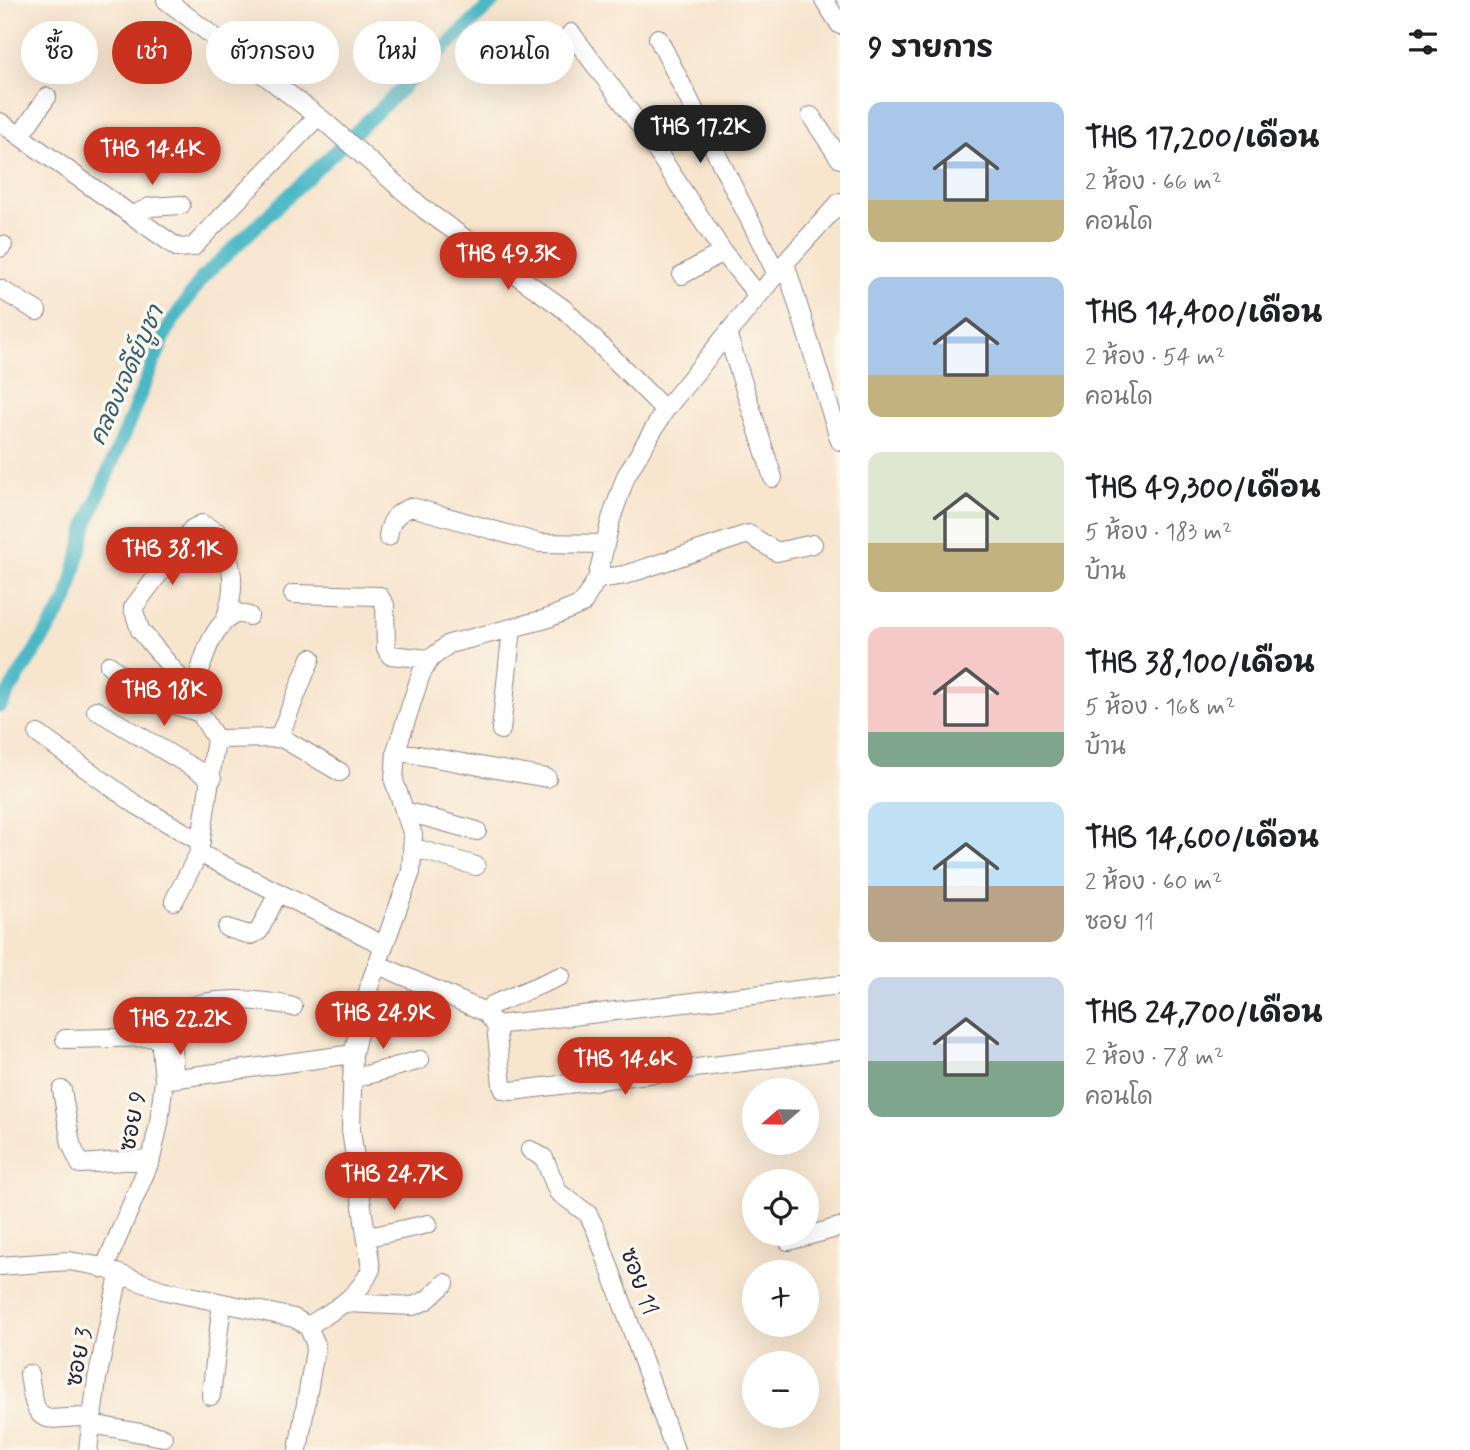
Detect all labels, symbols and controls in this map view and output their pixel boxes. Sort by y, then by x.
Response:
chip: ซื้อ [21,21,98,84]
chip: เช่า [112,21,192,84]
chip: ตัวกรอง [206,21,339,84]
chip: ใหม่ [353,21,441,84]
chip: คอนโด [455,21,574,84]
icon: filters [1404,23,1442,61]
text: 9 รายการ [868,29,993,68]
pin: THB 17.2K [620,106,780,165]
text: THB 17.2K [650,113,750,143]
text: THB 17,200/เดือน [1085,119,1319,158]
pin: THB 14.4K [72,128,232,187]
icon: home [924,130,1008,214]
text: THB 14.4K [100,135,204,165]
text: 2 ห้อง · 66 m² [1085,168,1222,198]
text: คอนโด [1085,208,1153,238]
pin: THB 49.3K [428,232,588,292]
text: THB 49.3K [456,240,560,270]
text: THB 14,400/เดือน [1085,294,1322,333]
water label: คลองเจดีย์บูชา [81,299,173,451]
icon: home [924,305,1008,389]
text: 2 ห้อง · 54 m² [1085,343,1225,373]
text: คอนโด [1085,383,1153,413]
text: THB 49,300/เดือน [1085,469,1321,508]
icon: home [924,480,1008,564]
text: 5 ห้อง · 183 m² [1085,518,1232,548]
pin: THB 38.1K [92,528,252,587]
text: THB 38.1K [122,535,222,565]
text: บ้าน [1085,558,1126,588]
text: THB 38,100/เดือน [1085,644,1315,683]
icon: home [924,655,1008,739]
pin: THB 18K [99,668,229,728]
text: THB 18K [121,676,207,706]
text: 5 ห้อง · 168 m² [1085,693,1235,723]
text: บ้าน [1085,733,1126,763]
text: THB 14,600/เดือน [1085,819,1319,858]
icon: home [924,830,1008,914]
text: 2 ห้อง · 60 m² [1085,868,1222,898]
text: ซอย 11 [1085,908,1154,938]
pin: THB 24.9K [303,992,463,1051]
text: THB 24,700/เดือน [1085,994,1323,1033]
pin: THB 22.2K [100,998,260,1057]
text: THB 24.9K [331,999,435,1029]
text: THB 22.2K [129,1005,231,1035]
icon: home [924,1005,1008,1089]
pin: THB 14.6K [545,1038,705,1097]
text: 2 ห้อง · 78 m² [1085,1043,1224,1073]
text: THB 14.6K [573,1045,677,1075]
north arrow [742,1078,819,1155]
map controls [742,1078,819,1428]
text: คอนโด [1085,1083,1153,1113]
street label: ซอย 9 [113,1089,154,1154]
pin: THB 24.7K [314,1152,474,1212]
text: THB 24.7K [341,1160,447,1190]
button: locate [742,1169,819,1246]
street label: ซอย 11 [612,1244,664,1319]
button: + [742,1260,819,1337]
street label: ซอย 3 [60,1325,100,1389]
button: − [742,1351,819,1428]

